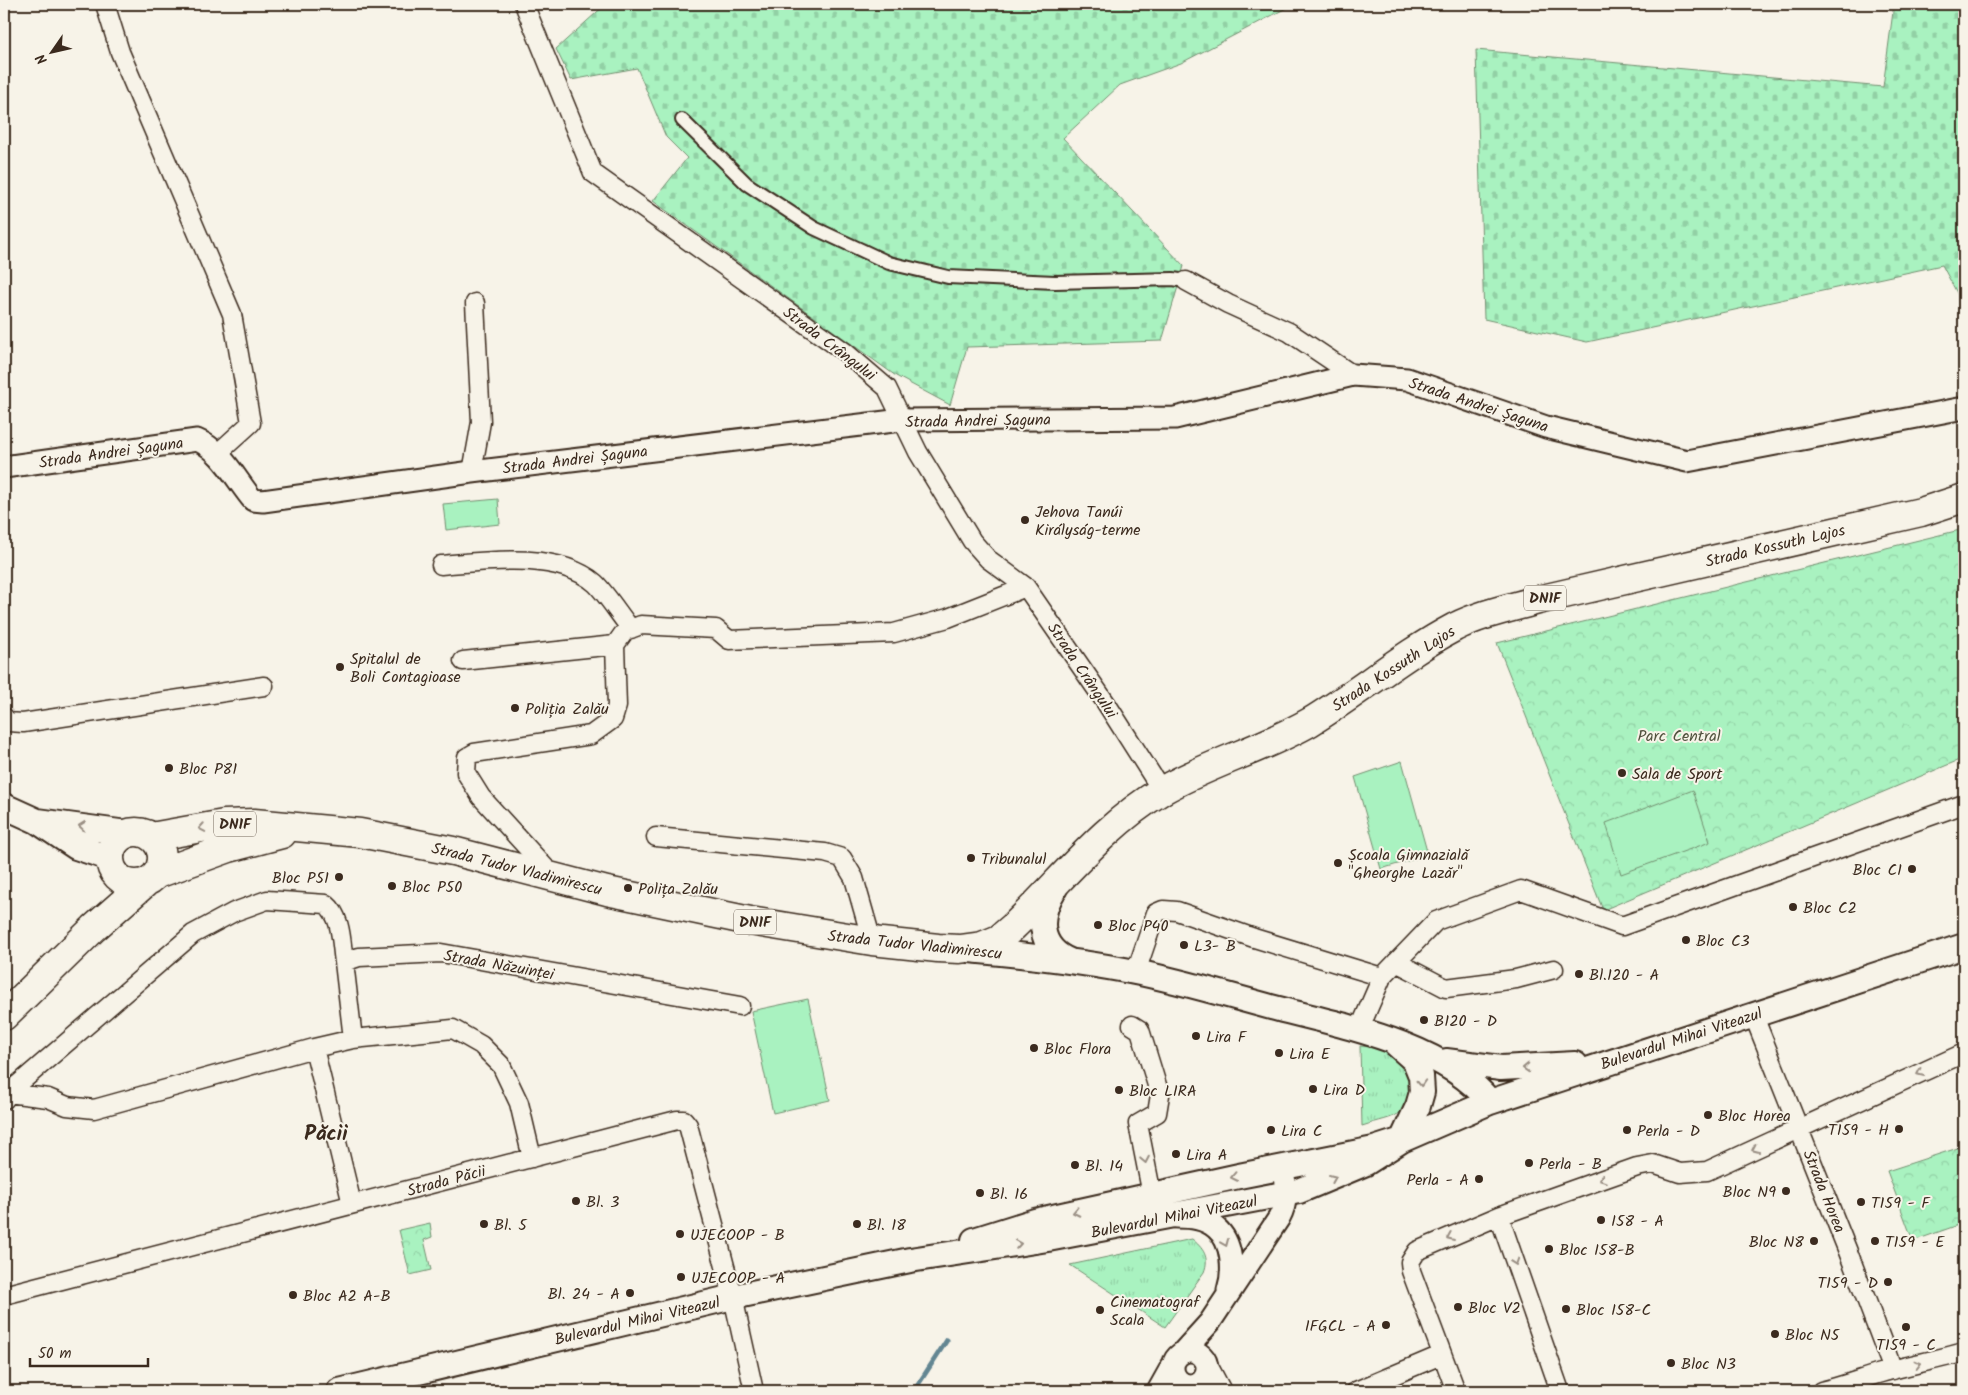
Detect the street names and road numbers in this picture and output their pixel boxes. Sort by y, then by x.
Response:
street label: Strada Crângului [777,301,882,388]
street label: Strada Andrei Șaguna [1405,371,1552,440]
street label: Strada Andrei Șaguna [905,408,1051,435]
street label: Strada Andrei Șaguna [37,431,185,476]
street label: Strada Andrei Șaguna [501,439,649,482]
street label: Strada Kossuth Lajos [1703,518,1848,575]
road number: DN1F [1524,586,1566,610]
street label: Strada Crângului [1040,618,1124,725]
street label: Strada Kossuth Lajos [1327,620,1461,719]
road number: DN1F [214,812,256,836]
street label: Strada Tudor Vladimirescu [429,836,605,903]
road number: DN1F [734,910,776,934]
street label: Strada Tudor Vladimirescu [827,924,1003,967]
street label: Strada Năzuinței [442,943,557,988]
street label: Bulevardul Mihai Viteazul [1597,1001,1766,1077]
street label: Strada Horea [1796,1146,1852,1237]
street label: Strada Păcii [404,1159,490,1204]
street label: Bulevardul Mihai Viteazul [1089,1189,1260,1246]
street label: Bulevardul Mihai Viteazul [552,1290,723,1353]

